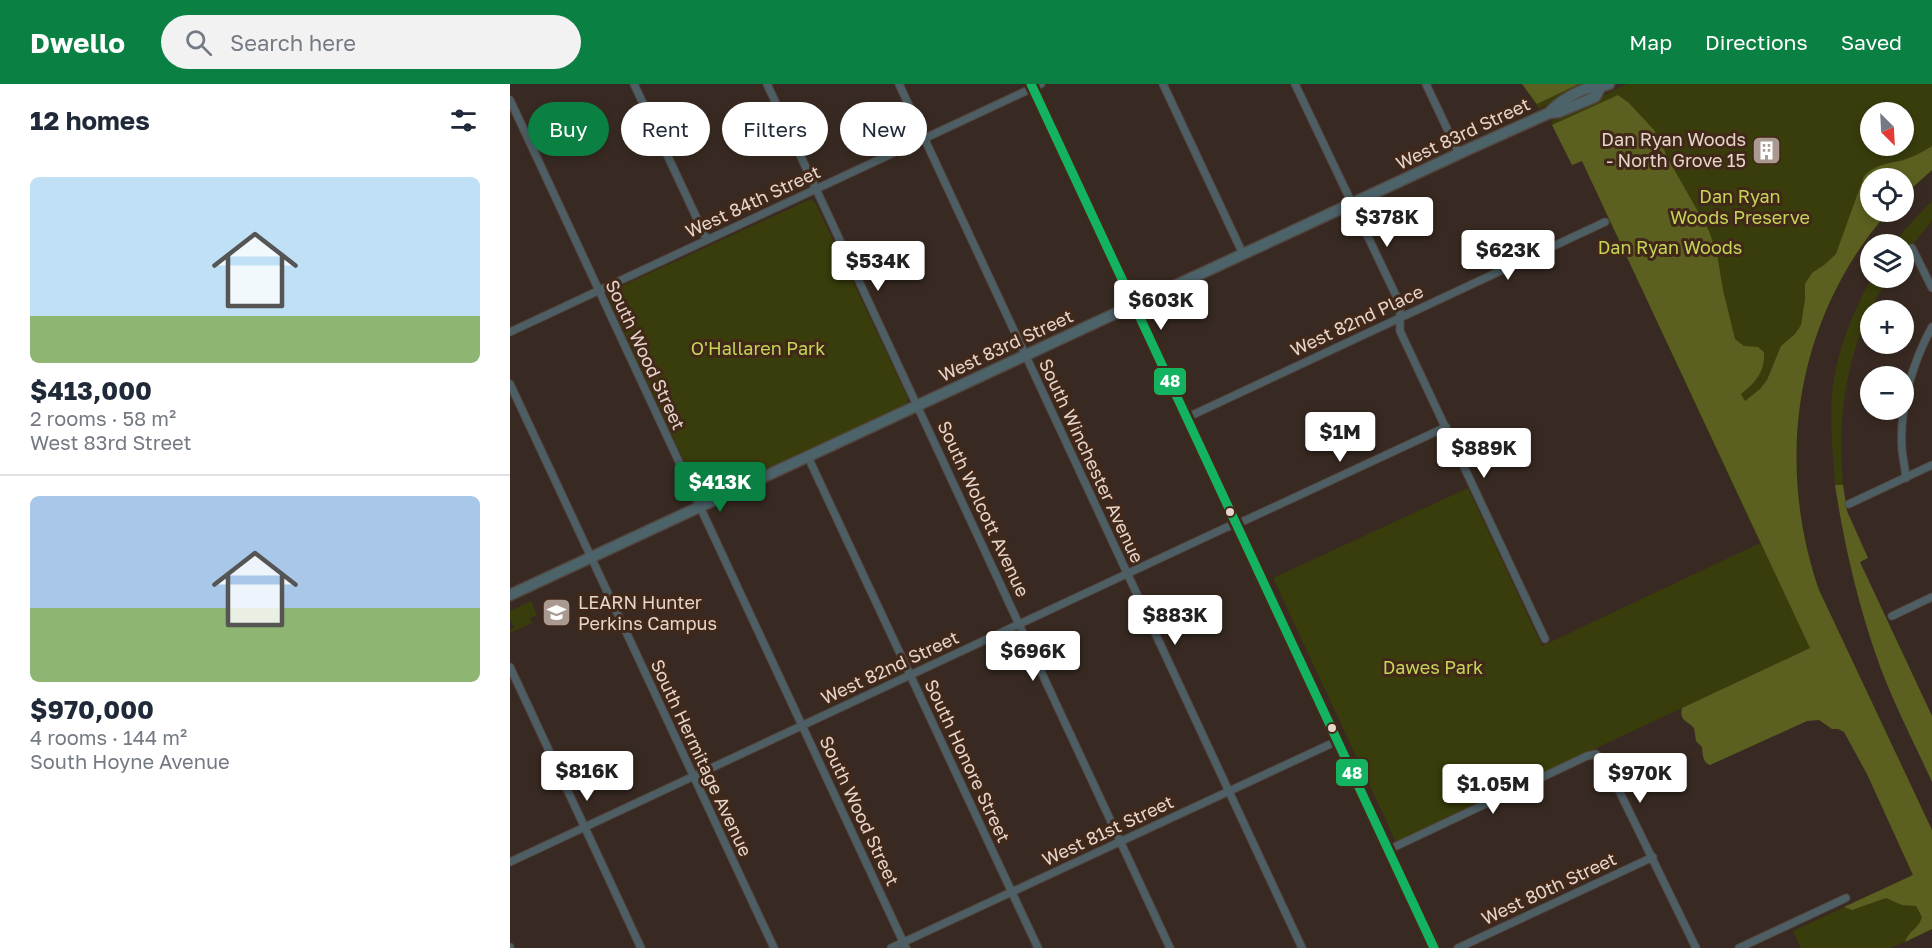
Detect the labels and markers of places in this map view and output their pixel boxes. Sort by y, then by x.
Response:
place label: Dan Ryan Woods - North Grove 15 [1601,128,1746,171]
building icon: Dan Ryan Woods - North Grove 15 [1751,134,1783,166]
pin: $378K [1345,197,1429,248]
pin: $623K [1466,230,1550,281]
pin: $534K [836,241,920,292]
pin: $603K [1119,280,1203,331]
pin: $1M [1311,412,1369,463]
pin: $889K [1442,428,1526,479]
pin: $413K [678,462,762,513]
unlabelled marker [1224,506,1236,518]
place label: LEARN Hunter Perkins Campus [578,591,717,634]
pin: $883K [1133,595,1217,646]
school or university icon: LEARN Hunter Perkins Campus [541,597,573,629]
pin: $696K [991,631,1075,682]
unlabelled marker [1326,722,1338,734]
pin: $816K [545,751,629,802]
pin: $970K [1598,753,1682,804]
pin: $1.05M [1444,764,1542,815]

